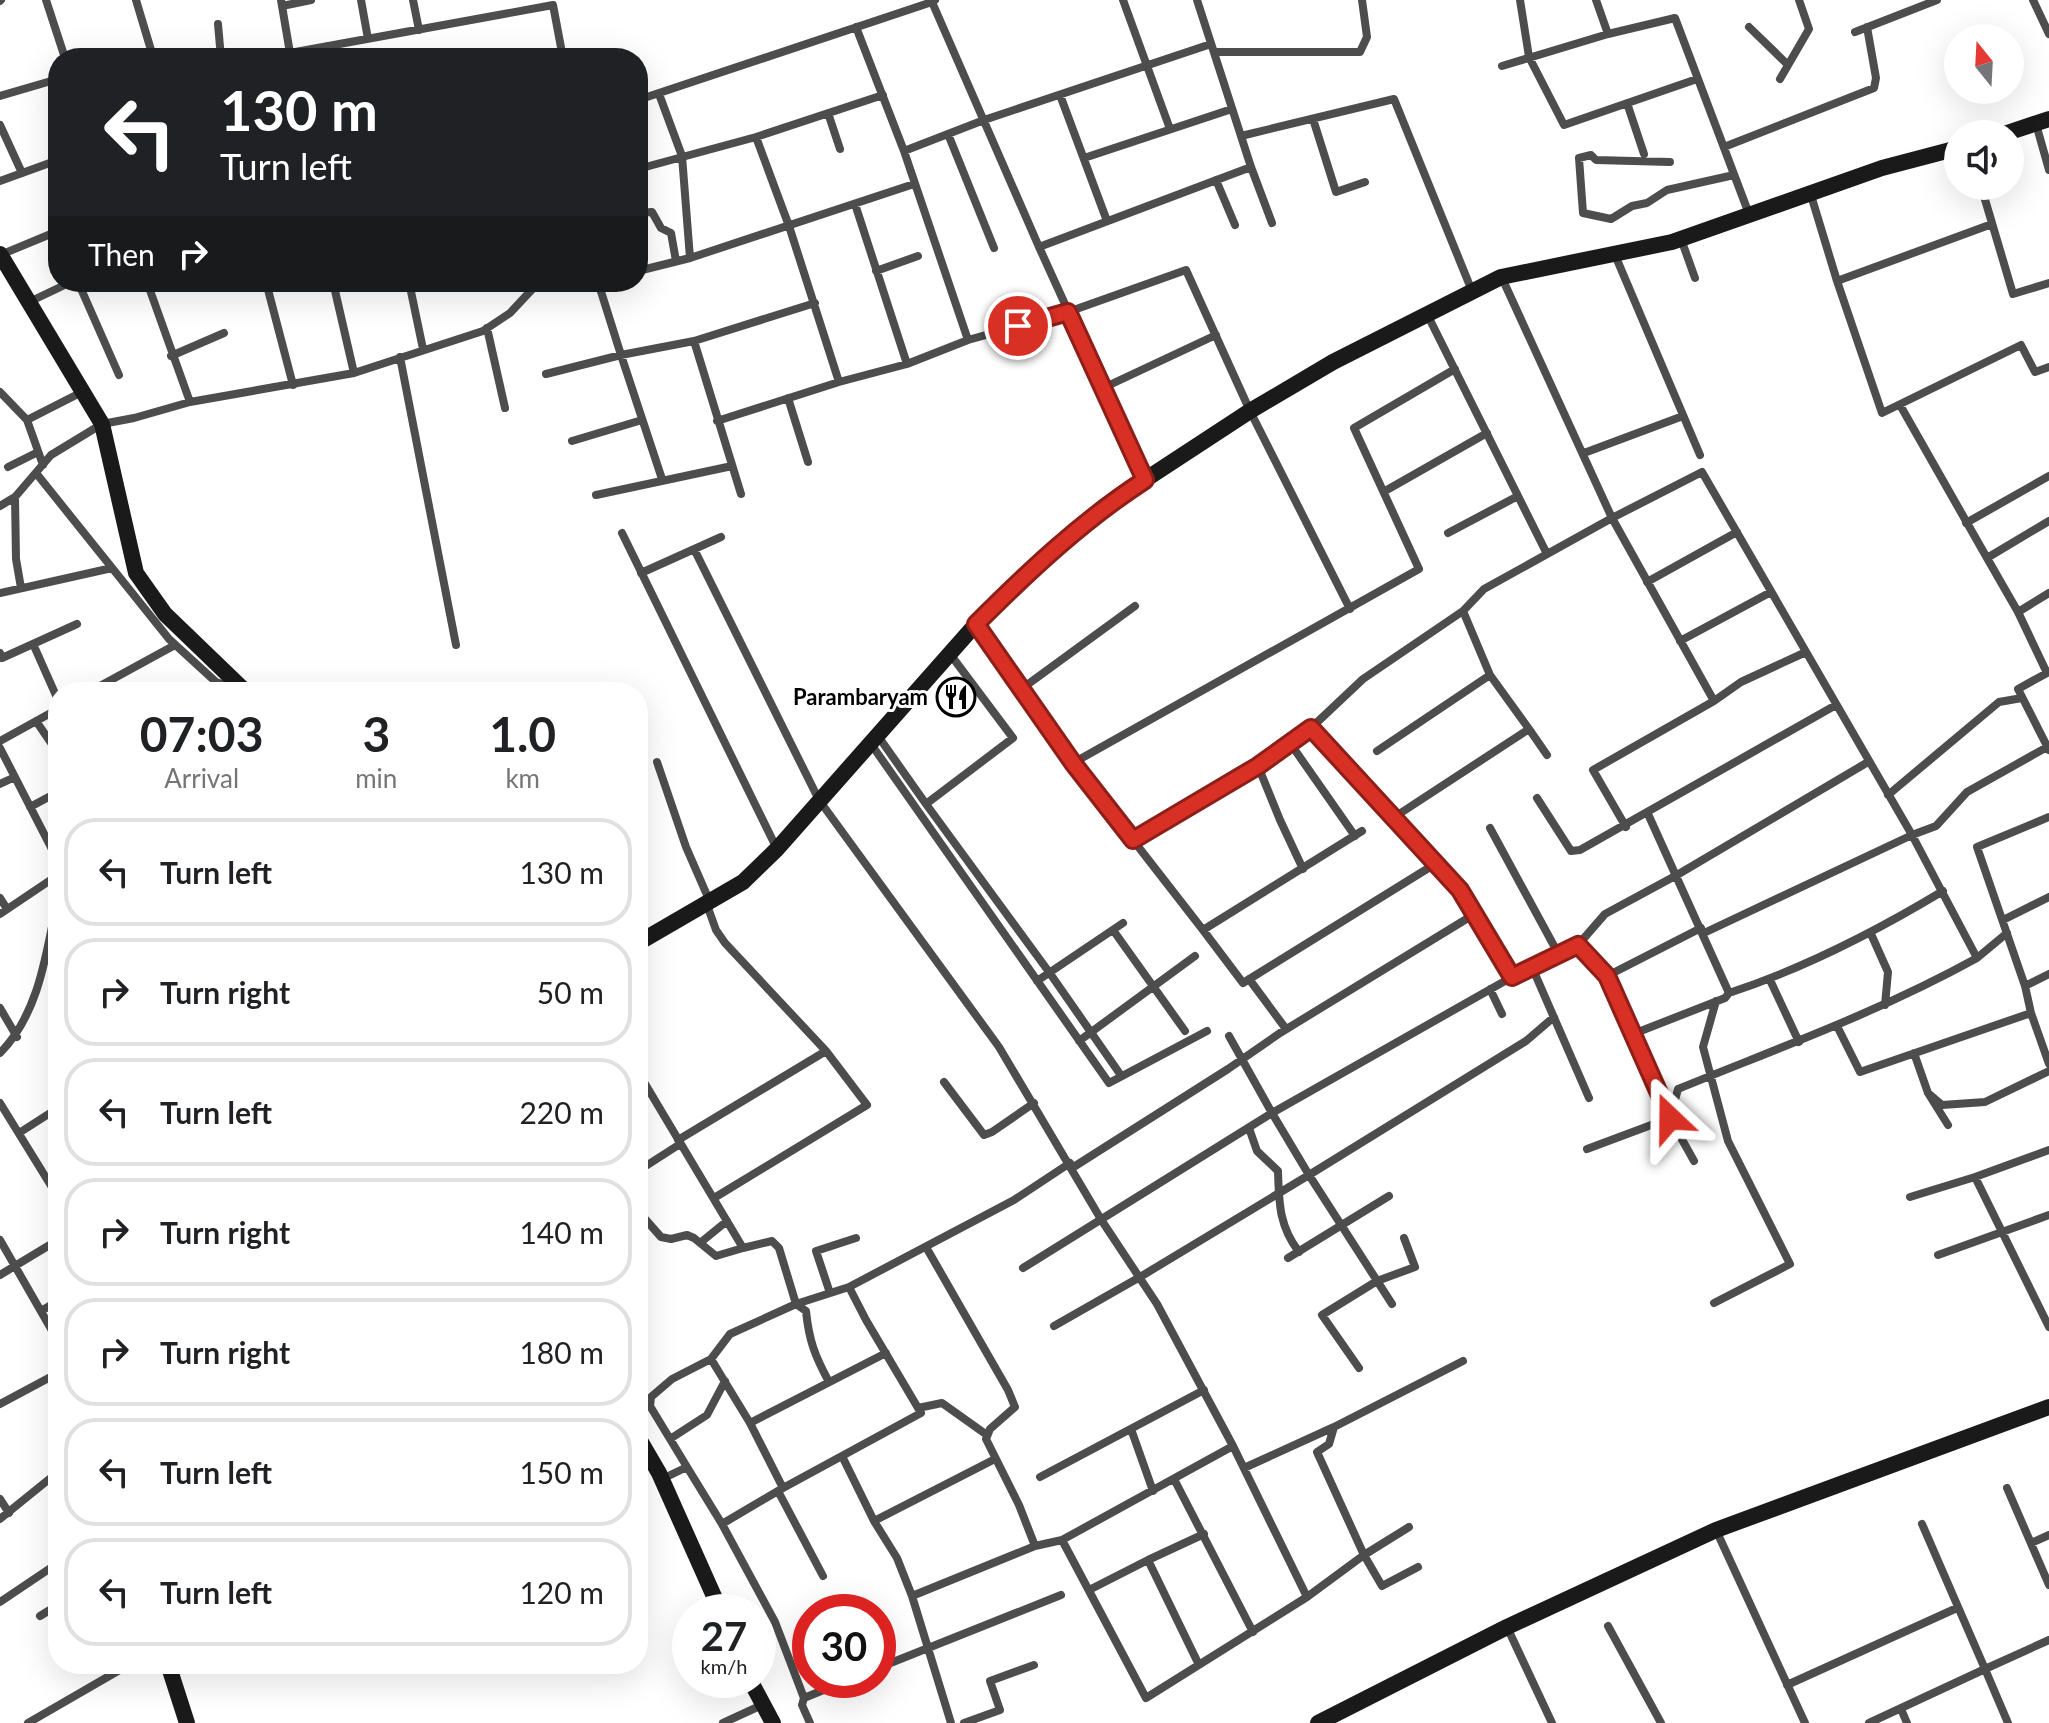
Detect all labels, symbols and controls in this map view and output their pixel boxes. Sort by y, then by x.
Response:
north arrow [1944,24,2024,104]
map controls [1944,24,2024,200]
text: 130 m [220,76,378,143]
icon: left [88,80,192,184]
button: sound [1944,120,2024,200]
text: Turn left [220,144,352,188]
icon: right [171,232,215,276]
text: Then [88,236,155,272]
pin [984,292,1052,360]
icon: arrive [996,304,1040,348]
restaurant icon: Parambaryam [935,676,977,718]
place label: Parambaryam [793,683,928,710]
text: 07:03 [140,705,263,762]
text: 3 [362,705,390,762]
text: 1.0 [489,705,556,762]
text: Arrival [164,762,239,794]
text: min [355,762,397,794]
text: km [505,762,540,794]
icon: left [92,850,136,894]
text: Turn left [160,854,272,890]
text: 130 m [519,854,604,890]
icon: right [92,970,136,1014]
text: Turn right [160,974,290,1010]
text: 50 m [537,974,604,1010]
position arrow [1628,1076,1712,1160]
icon: left [92,1090,136,1134]
text: Turn left [160,1094,272,1130]
text: 220 m [519,1094,604,1130]
icon: right [92,1210,136,1254]
text: Turn right [160,1214,290,1250]
text: 140 m [519,1214,604,1250]
icon: right [92,1330,136,1374]
text: Turn right [160,1334,290,1370]
text: 180 m [519,1334,604,1370]
icon: left [92,1450,136,1494]
text: Turn left [160,1454,272,1490]
text: 150 m [519,1454,604,1490]
icon: left [92,1570,136,1614]
text: Turn left [160,1574,272,1610]
text: 120 m [519,1574,604,1610]
speed limit sign: 30 [792,1594,896,1698]
text: 27 [701,1612,747,1660]
text: km/h [701,1654,747,1678]

